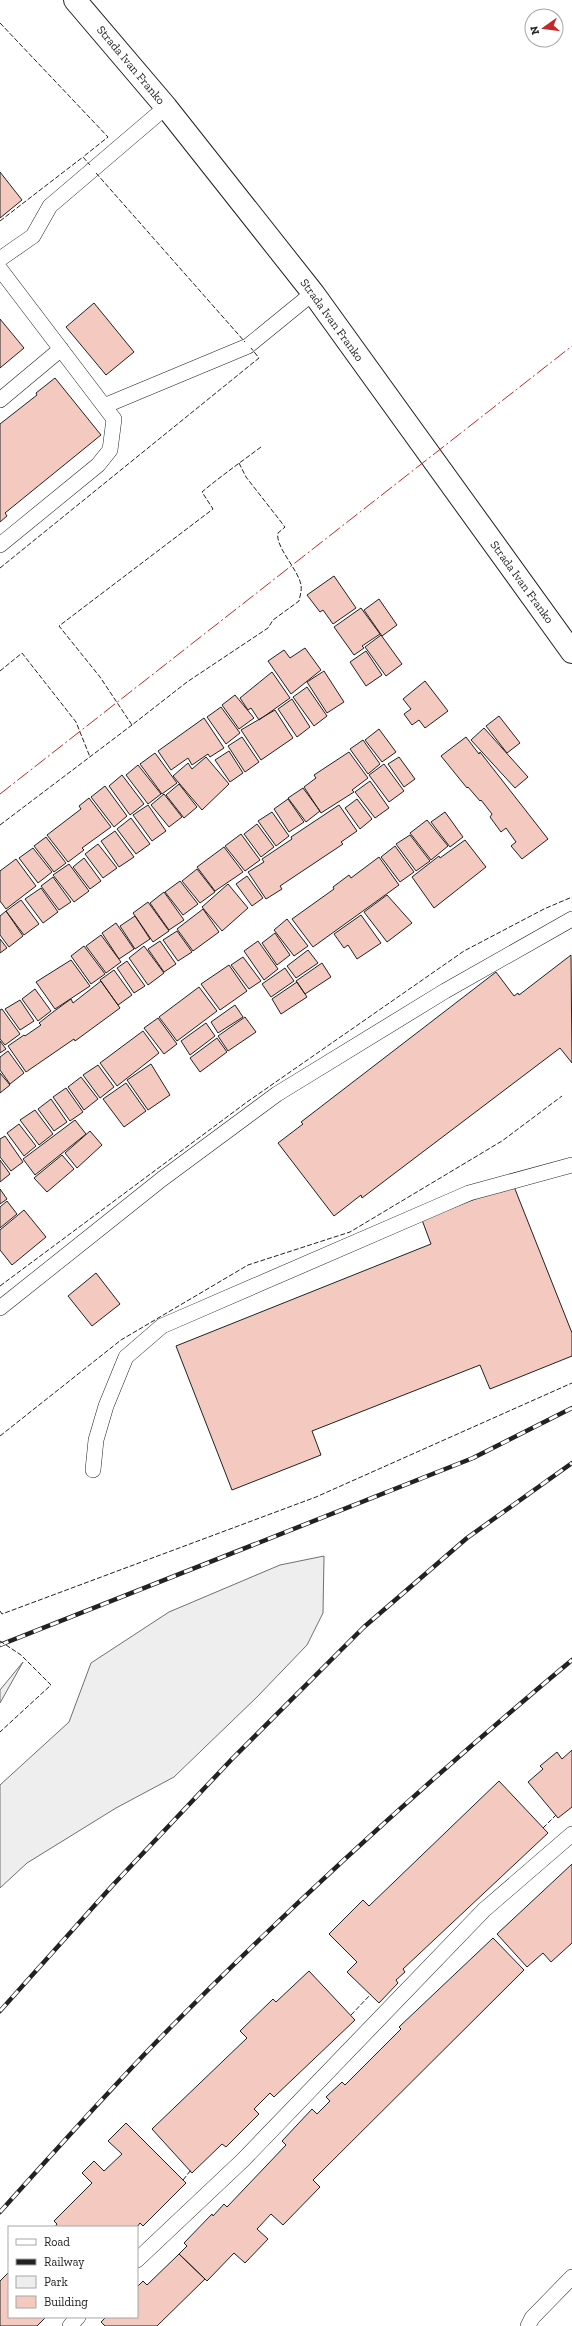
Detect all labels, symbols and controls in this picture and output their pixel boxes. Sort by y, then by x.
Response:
north arrow [524,8,564,48]
street label: Strada Ivan Franko [94,23,168,107]
text: N [527,24,542,36]
street label: Strada Ivan Franko [297,276,367,364]
street label: Strada Ivan Franko [487,538,557,626]
legend [8,2226,138,2318]
text: Road [44,2235,70,2249]
text: Railway [44,2255,85,2269]
text: Park [44,2275,69,2289]
text: Building [44,2295,88,2309]

